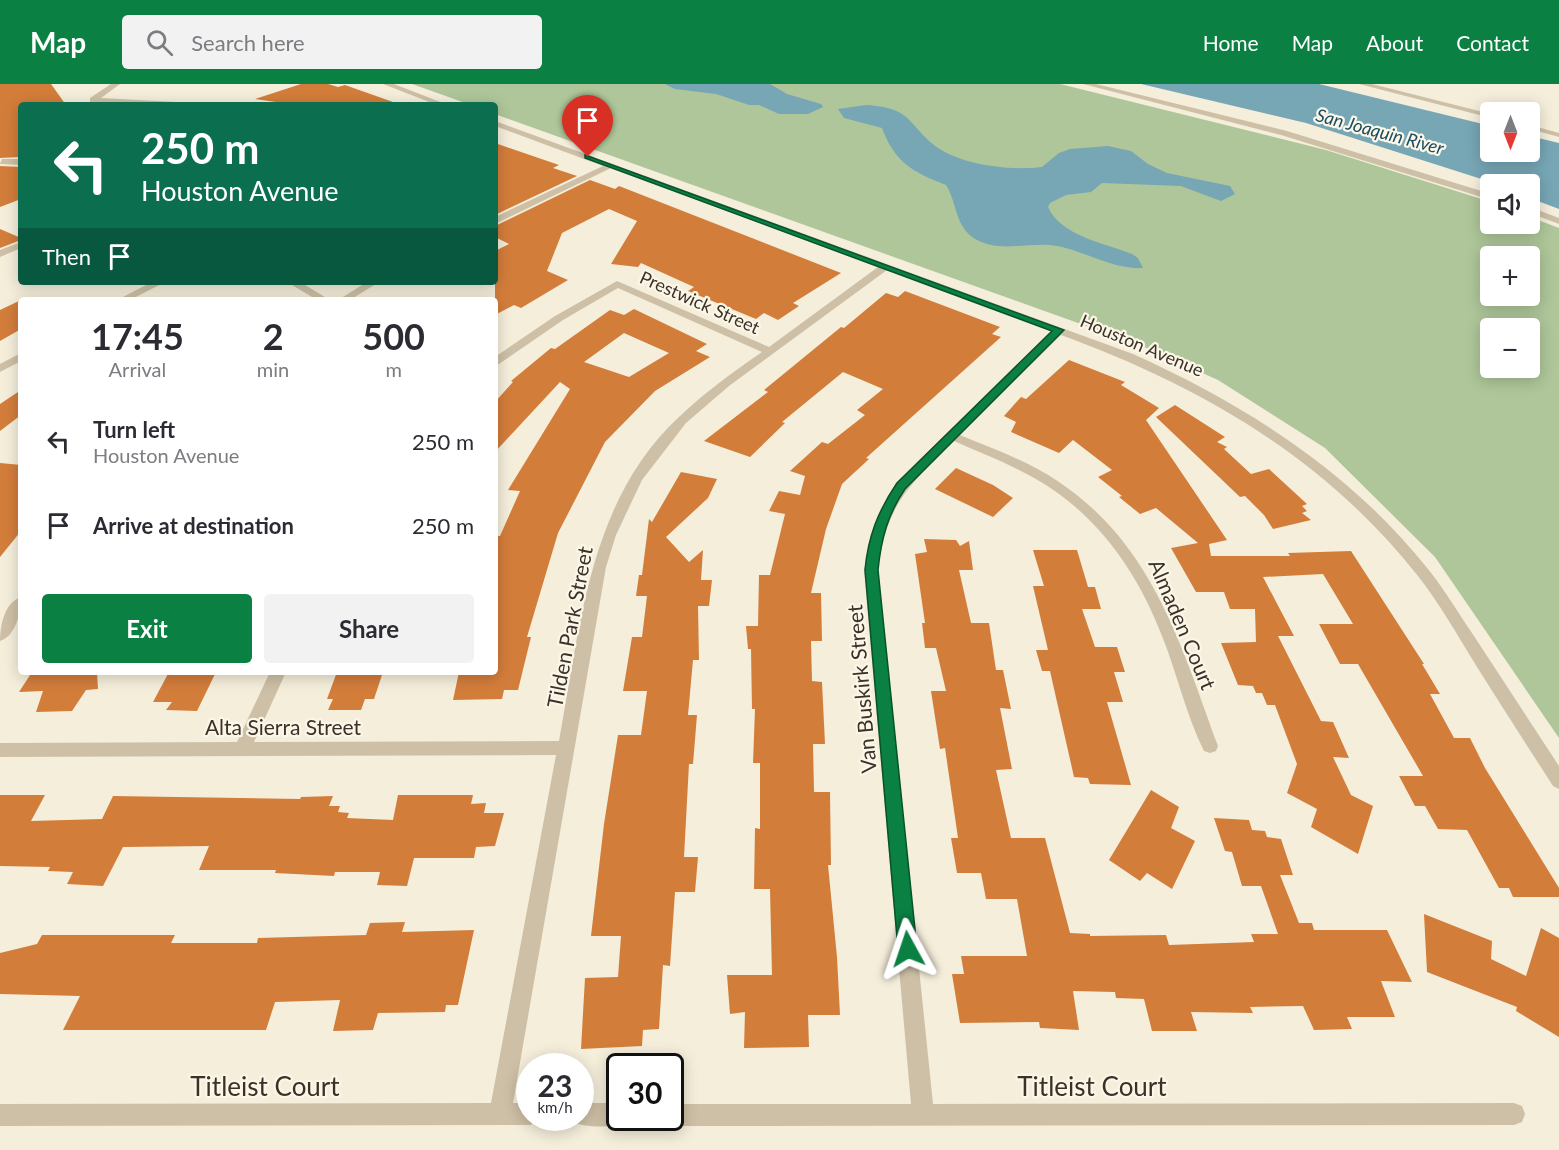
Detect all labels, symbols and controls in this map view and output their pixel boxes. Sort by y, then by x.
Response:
search box [122,15,542,69]
text: Map [30,25,86,59]
icon: search [143,26,176,59]
text: Search here [191,29,305,56]
text: Home [1203,30,1259,55]
text: Map [1292,30,1333,55]
text: About [1366,30,1423,55]
text: Contact [1456,30,1529,55]
pin [562,95,613,157]
north arrow [1480,102,1540,162]
map controls [1480,102,1540,378]
water label: San Joaquin River [1314,103,1447,159]
icon: arrive [571,104,604,137]
text: 250 m [141,123,259,173]
icon: left [42,126,120,204]
text: Houston Avenue [141,174,339,207]
button: sound [1480,174,1540,234]
icon: arrive [103,240,136,273]
text: Then [42,243,91,270]
button: + [1480,246,1540,306]
street label: Prestwick Street [637,266,764,338]
street label: Houston Avenue [1077,309,1207,381]
text: 17:45 [91,314,184,358]
text: 2 [263,314,284,358]
text: 500 [362,314,425,358]
button: − [1480,318,1540,378]
text: Arrival [109,357,166,381]
text: min [257,357,289,381]
text: m [385,357,402,381]
text: Turn left [93,416,175,443]
icon: left [42,425,75,458]
text: 250 m [412,428,474,455]
text: Houston Avenue [93,443,239,467]
icon: arrive [42,509,75,542]
text: Arrive at destination [93,512,294,539]
text: 250 m [412,512,474,539]
street label: Tilden Park Street [541,544,597,710]
street label: Almaden Court [1144,555,1222,693]
button: Exit [42,594,252,663]
button: Share [264,594,474,663]
street label: Van Buskirk Street [841,603,881,774]
street label: Alta Sierra Street [205,714,362,739]
position arrow [876,917,940,981]
speed limit sign: 30 [606,1053,684,1131]
text: 23 [538,1067,572,1103]
street label: Titleist Court [190,1070,340,1102]
street label: Titleist Court [1017,1070,1167,1102]
text: km/h [537,1098,573,1116]

